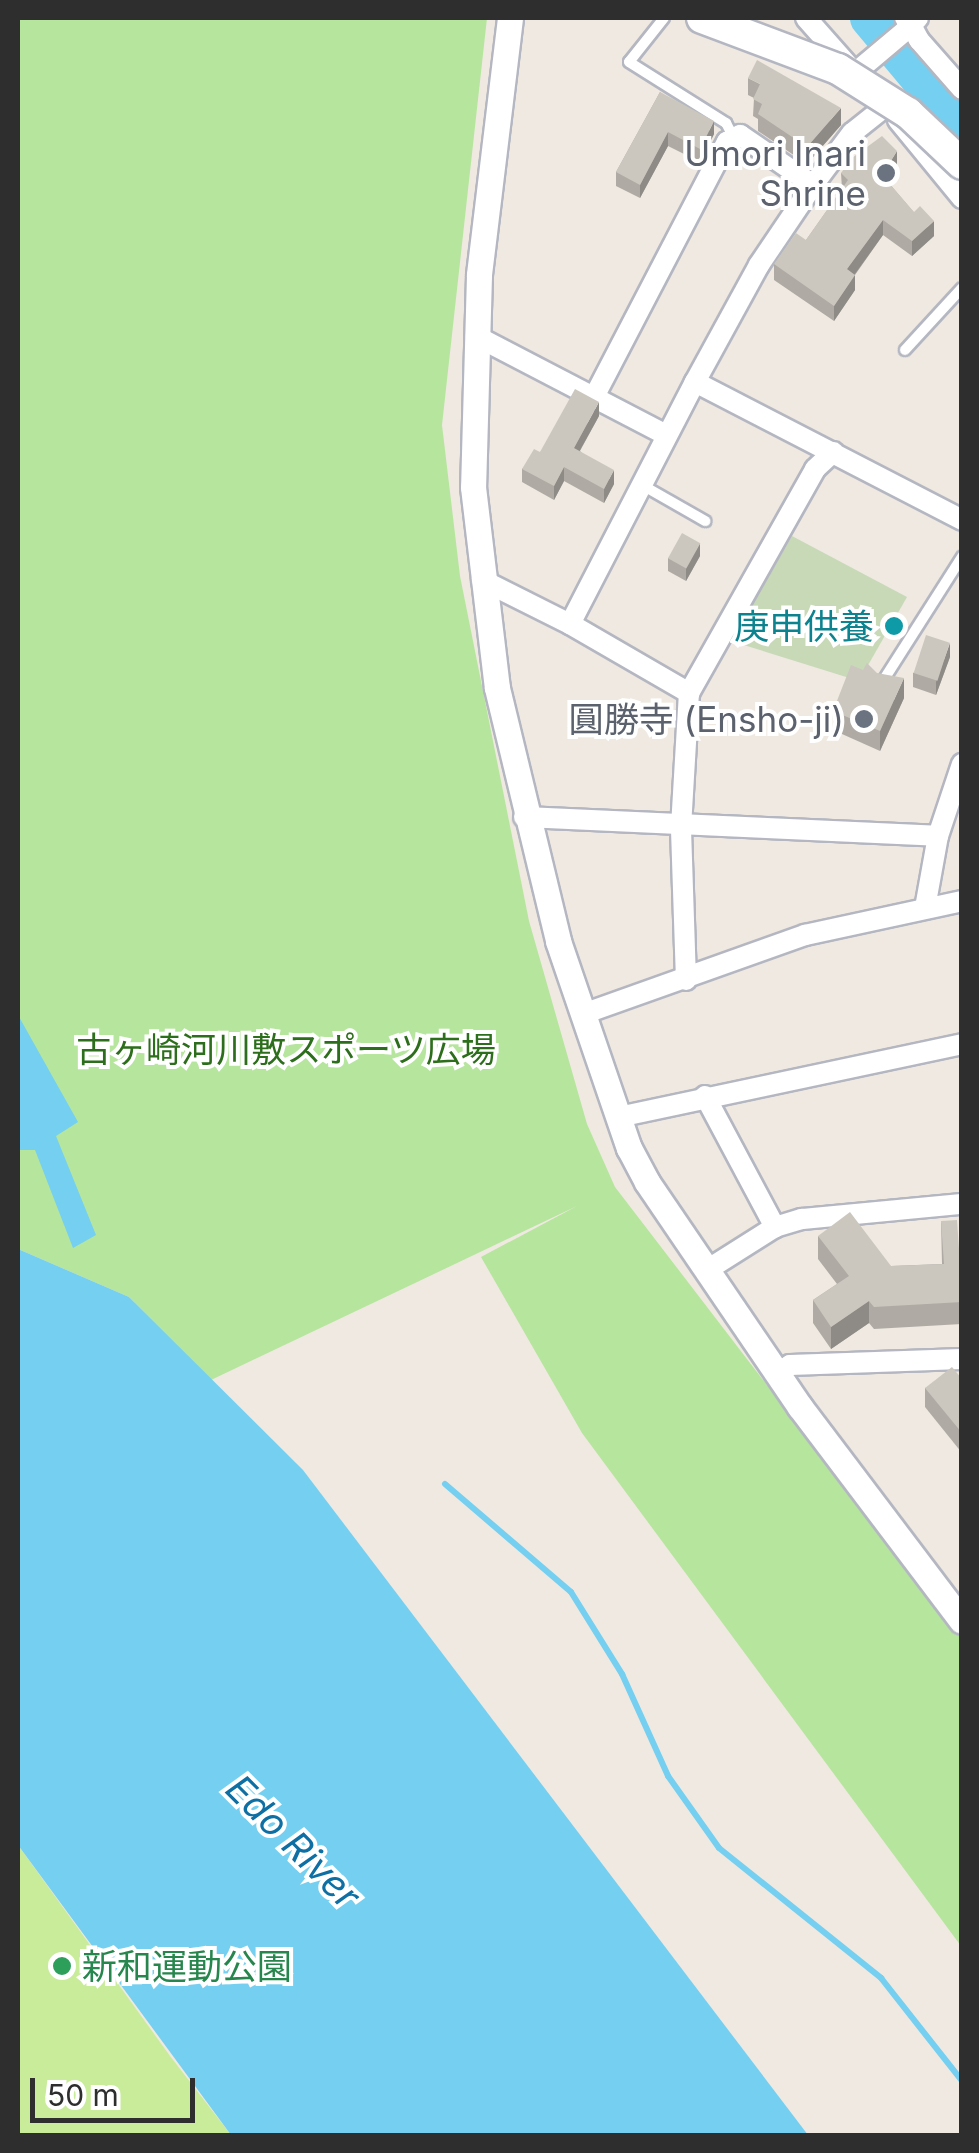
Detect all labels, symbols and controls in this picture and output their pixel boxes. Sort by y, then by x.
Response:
place label: Umori Inari Shrine [684,132,866,214]
marker: Umori Inari Shrine [875,162,897,184]
place label: 庚申供養 [734,605,874,647]
marker: 庚申供養 [883,615,905,637]
place label: 圓勝寺 (Ensho-ji) [569,698,844,740]
marker: 圓勝寺 (Ensho-ji) [853,708,875,730]
park label: 古ヶ崎河川敷スポーツ広場 [76,1028,496,1070]
water label: Edo River [217,1766,369,1918]
place label: 新和運動公園 [82,1945,292,1987]
marker: 新和運動公園 [51,1955,73,1977]
scale bar [35,2058,200,2120]
text: 50 m [47,2077,119,2113]

